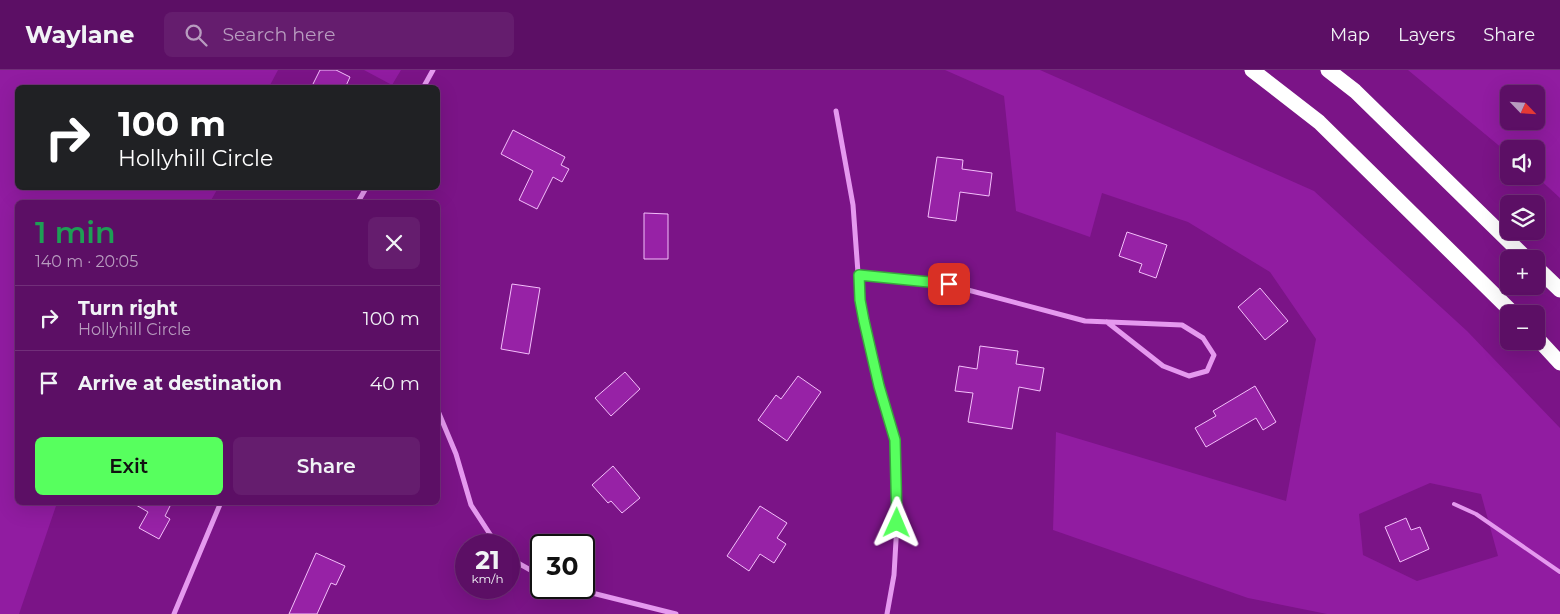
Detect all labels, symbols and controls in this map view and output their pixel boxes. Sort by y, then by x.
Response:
search box [164,12,514,57]
text: Waylane [25,20,134,49]
icon: search [182,21,210,49]
text: Search here [222,23,335,46]
text: Map [1330,24,1370,46]
text: Layers [1398,24,1455,46]
text: Share [1483,24,1535,46]
north arrow [1500,85,1545,130]
map controls [1500,85,1545,350]
text: 100 m [118,102,226,145]
icon: right [35,105,100,170]
button: sound [1500,140,1545,185]
text: Hollyhill Circle [118,145,273,172]
button: layers [1500,195,1545,240]
text: 1 min [35,214,116,251]
button: close [368,217,420,269]
button: + [1500,250,1545,295]
text: 140 m · 20:05 [35,252,138,271]
pin [928,263,970,305]
icon: arrive [935,270,963,298]
text: Turn right [78,297,178,320]
icon: right [35,304,63,332]
button: − [1500,305,1545,350]
text: 100 m [363,307,420,330]
text: Hollyhill Circle [78,320,191,339]
icon: arrive [35,369,63,397]
text: Arrive at destination [78,372,282,395]
text: 40 m [370,372,420,395]
button: Exit [35,437,223,495]
button: Share [233,437,420,495]
position arrow [870,496,922,548]
speed limit sign: 30 [530,534,595,599]
text: 21 [475,545,500,575]
text: km/h [471,571,504,586]

